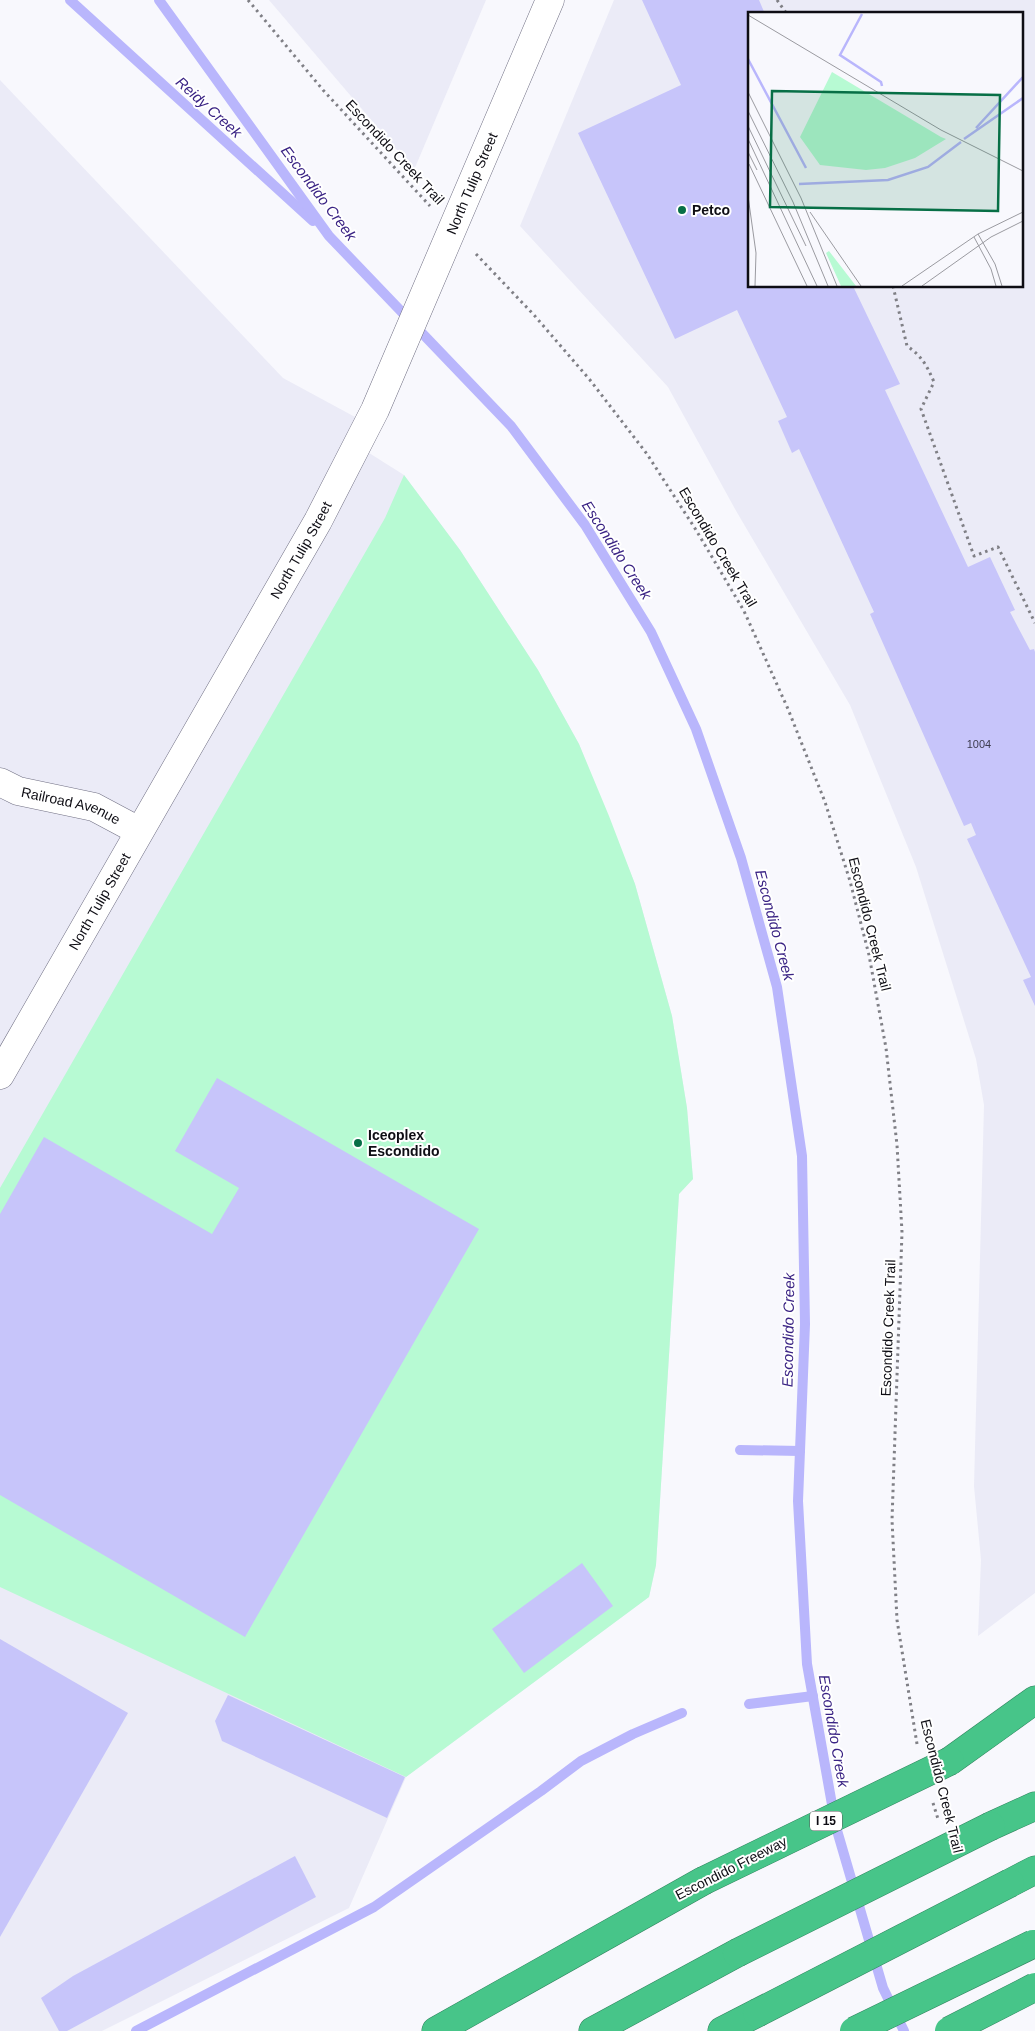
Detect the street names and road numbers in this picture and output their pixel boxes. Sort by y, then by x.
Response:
street label: Escondido Creek Trail [342,96,448,208]
street label: North Tulip Street [443,130,501,237]
street label: Escondido Creek Trail [676,484,760,610]
street label: North Tulip Street [267,499,335,602]
street label: Railroad Avenue [20,784,123,828]
street label: North Tulip Street [65,850,134,953]
street label: Escondido Creek Trail [846,856,894,992]
street label: Escondido Creek Trail [878,1259,898,1397]
street label: Escondido Creek Trail [918,1718,966,1854]
road number: I 15 [810,1812,842,1830]
street label: Escondido Freeway [673,1833,789,1903]

